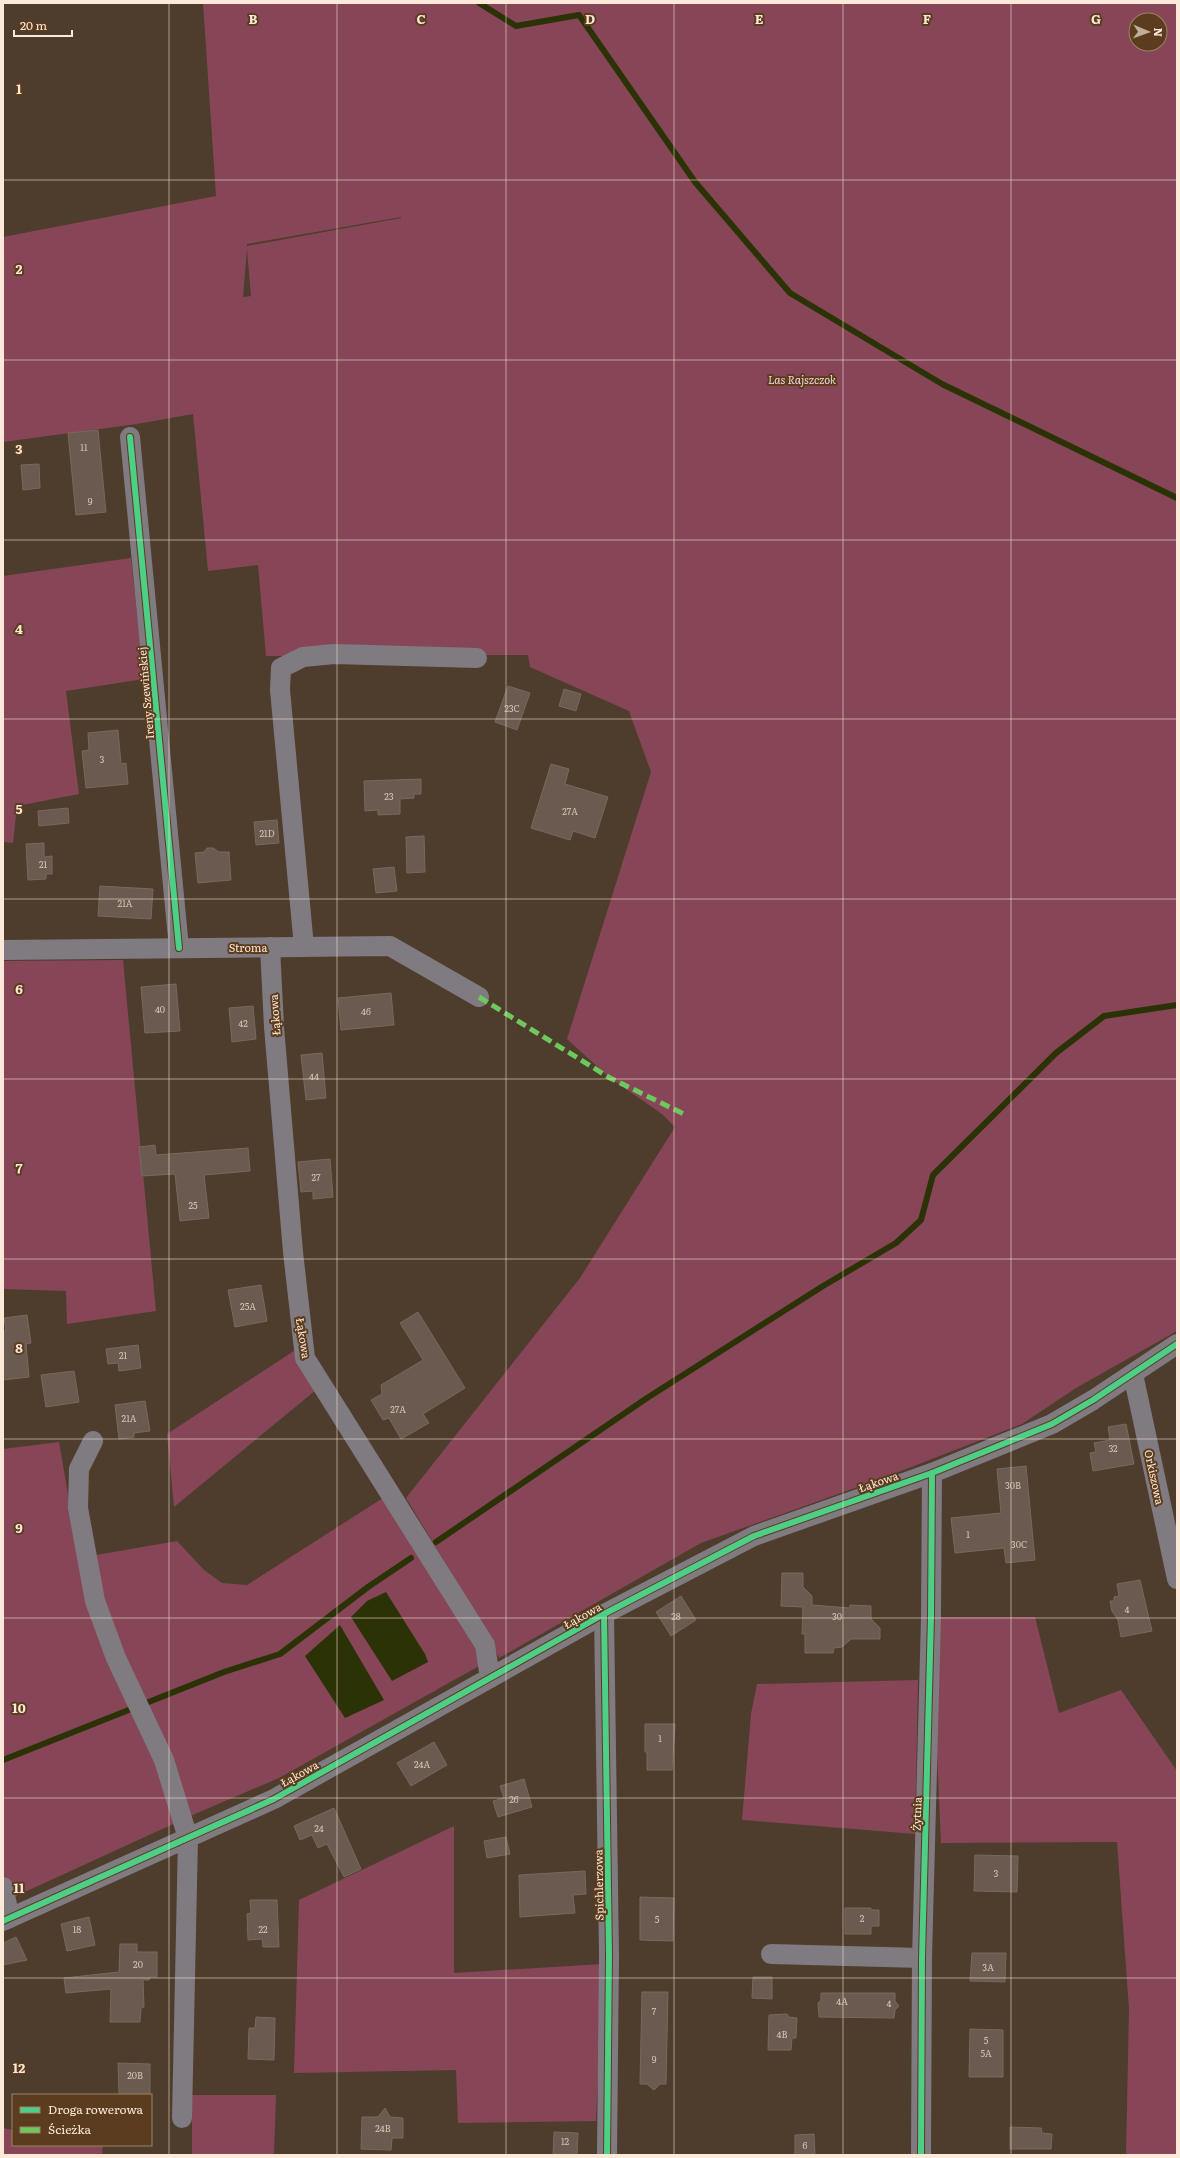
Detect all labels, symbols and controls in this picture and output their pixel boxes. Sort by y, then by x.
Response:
text: B [249,9,258,28]
text: C [416,9,426,28]
text: D [585,9,595,28]
text: E [755,9,764,28]
text: F [923,9,931,28]
text: G [1091,9,1101,28]
scale bar [14,12,72,38]
north arrow [1128,12,1168,52]
text: 20 m [20,16,47,34]
text: N [1151,27,1167,37]
text: 1 [16,79,22,98]
text: 2 [16,259,23,278]
park label: Las Rajszczok [768,371,836,387]
text: 3 [15,439,23,458]
house number: 11 [80,440,88,454]
house number: 9 [88,494,93,508]
text: 4 [15,619,23,638]
street label: Ireny Szewińskiej [133,646,157,740]
house number: 23C [504,701,520,715]
house number: 3 [100,752,105,766]
house number: 23 [384,789,394,803]
text: 5 [15,799,23,818]
house number: 27A [562,804,578,818]
house number: 21D [259,826,275,840]
house number: 21 [39,857,47,871]
house number: 21A [118,896,133,910]
street label: Stroma [229,939,267,955]
text: 6 [15,979,23,998]
street label: Łąkowa [265,994,283,1036]
house number: 40 [155,1002,165,1016]
house number: 46 [361,1004,371,1018]
house number: 42 [238,1016,248,1030]
house number: 44 [309,1069,319,1083]
text: 7 [15,1158,23,1177]
house number: 27 [311,1170,321,1184]
house number: 25 [188,1198,198,1212]
house number: 25A [240,1299,256,1313]
street label: Łąkowa [293,1316,315,1360]
text: 8 [15,1338,23,1357]
house number: 21 [119,1348,127,1362]
house number: 27A [390,1402,406,1416]
house number: 21A [122,1411,137,1425]
house number: 32 [1108,1441,1118,1455]
street label: Orkiszowa [1141,1448,1169,1506]
street label: Łąkowa [856,1467,900,1495]
house number: 30B [1005,1478,1021,1492]
text: 9 [15,1518,23,1537]
house number: 1 [966,1527,970,1541]
house number: 30C [1011,1537,1027,1551]
street label: Łąkowa [560,1598,604,1632]
house number: 4 [1125,1602,1130,1616]
house number: 28 [671,1609,681,1623]
house number: 30 [832,1609,842,1623]
text: 10 [12,1698,26,1717]
house number: 1 [658,1731,662,1745]
street label: Łąkowa [277,1756,321,1790]
house number: 24A [414,1757,430,1771]
house number: 26 [509,1792,519,1806]
street label: Żytnia [907,1797,925,1831]
house number: 24 [314,1821,324,1835]
street label: Spichlerzowa [589,1849,607,1921]
house number: 3 [994,1866,999,1880]
text: 11 [14,1878,25,1897]
house number: 2 [860,1911,865,1925]
house number: 5 [655,1912,660,1926]
house number: 18 [73,1922,81,1936]
house number: 22 [258,1922,268,1936]
house number: 20 [133,1957,143,1971]
house number: 3A [982,1960,994,1974]
house number: 4A [836,1994,848,2008]
house number: 4 [887,1996,892,2010]
house number: 7 [652,2004,657,2018]
house number: 4B [777,2027,788,2041]
house number: 5 [984,2033,989,2047]
house number: 5A [980,2046,992,2060]
house number: 9 [652,2052,657,2066]
text: 12 [13,2058,25,2077]
house number: 20B [127,2068,143,2082]
legend [12,2094,152,2146]
text: Droga rowerowa [48,2100,144,2118]
text: Ścieżka [48,2120,91,2138]
house number: 24B [375,2121,391,2135]
house number: 12 [561,2134,570,2148]
house number: 6 [803,2138,808,2152]

